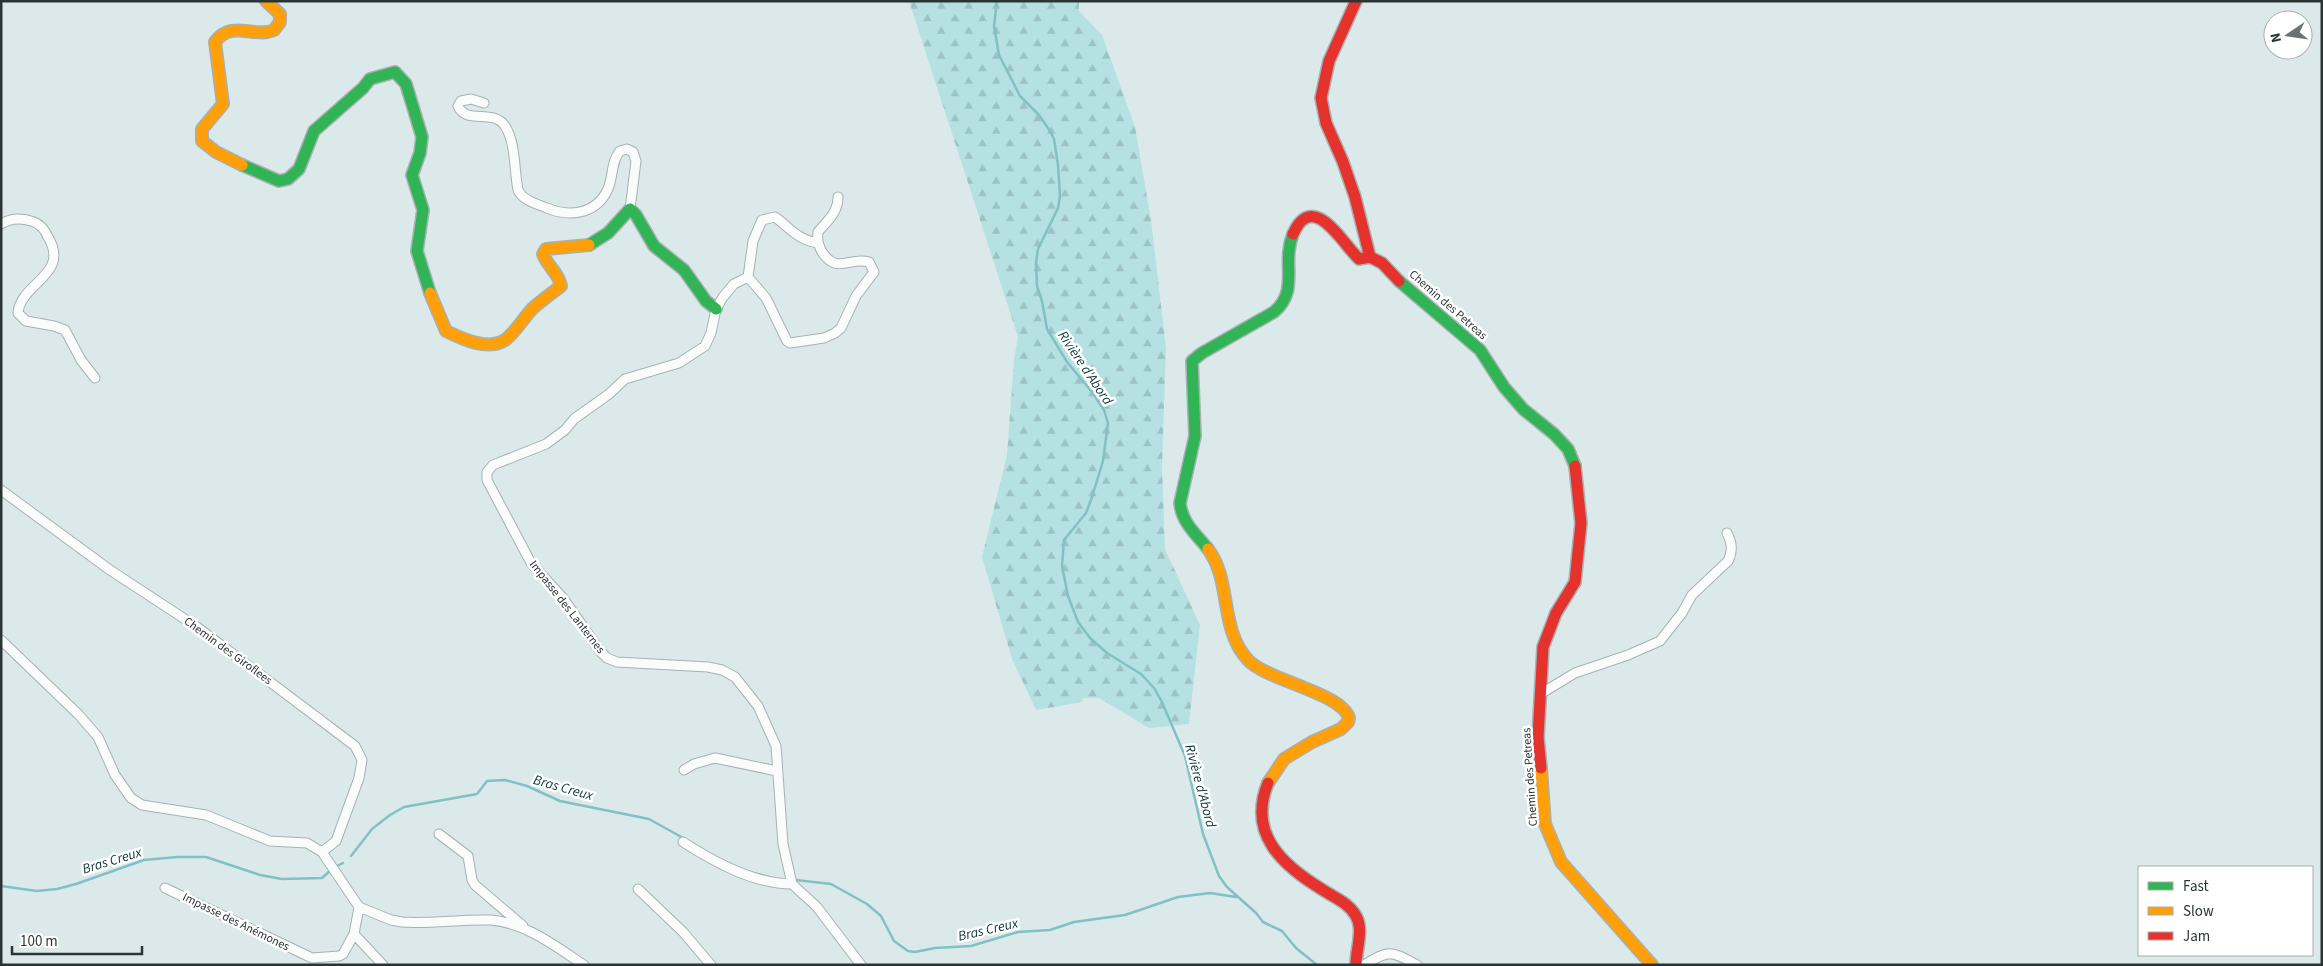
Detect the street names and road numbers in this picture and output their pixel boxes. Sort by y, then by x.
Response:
street label: Chemin des Petreas [1405,266,1491,344]
street label: Impasse des Lanternes [525,557,609,657]
street label: Chemin des Giroflees [180,613,276,689]
street label: Chemin des Petreas [1518,727,1542,827]
street label: Impasse des Anémones [180,889,292,955]

